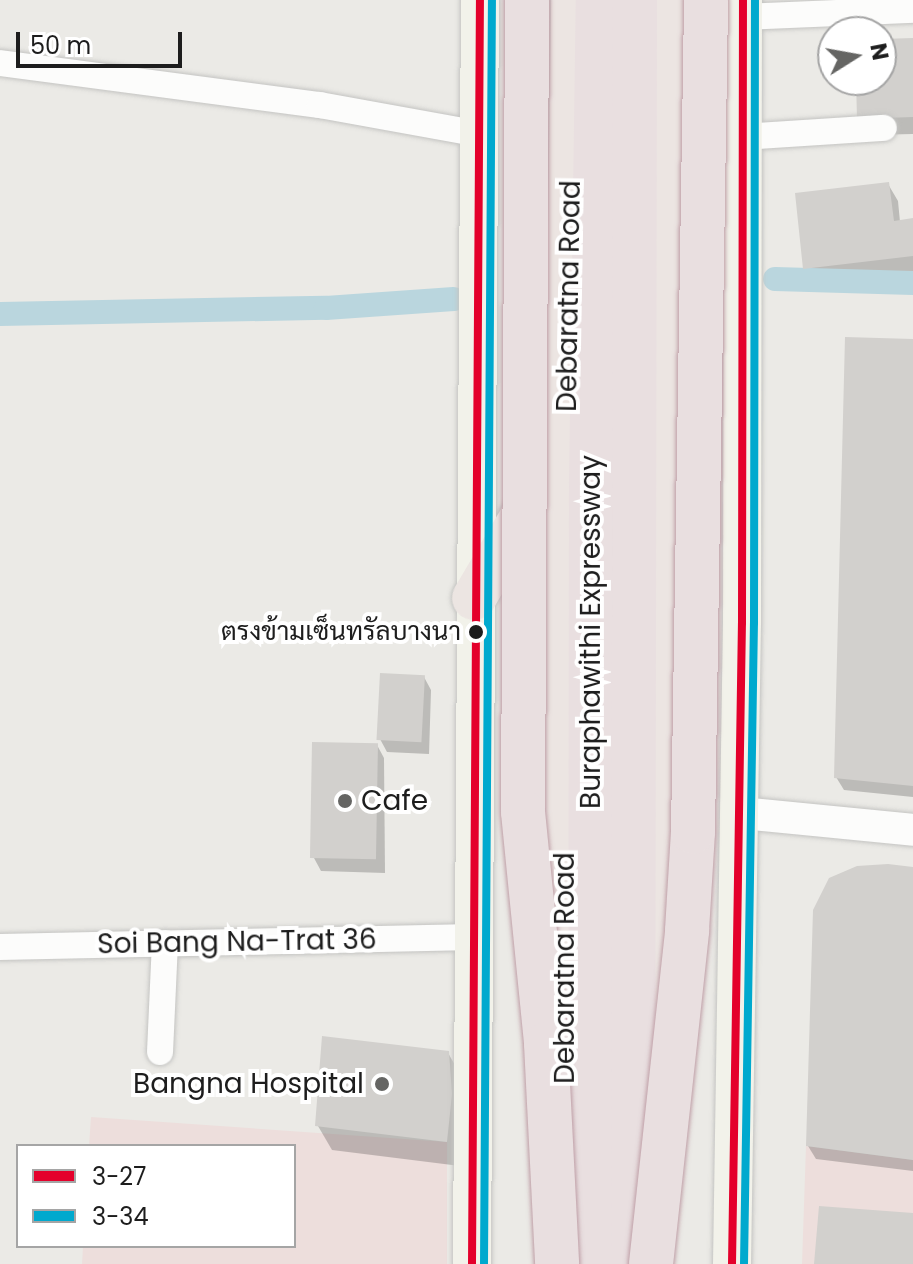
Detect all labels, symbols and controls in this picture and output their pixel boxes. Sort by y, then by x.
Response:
scale bar [20,16,186,66]
north arrow [817,16,897,96]
text: 50 m [30,29,91,62]
text: N [862,41,896,63]
street label: Debaratna Road [550,180,588,412]
street label: Buraphawithi Expressway [574,455,608,809]
place label: ตรงข้ามเซ็นทรัลบางนา [221,616,461,648]
marker: ตรงข้ามเซ็นทรัลบางนา [468,624,484,640]
place label: Cafe [361,784,428,818]
marker: Cafe [336,792,354,810]
street label: Debaratna Road [548,852,582,1084]
street label: Soi Bang Na-Trat 36 [97,923,377,961]
place label: Bangna Hospital [133,1067,364,1101]
marker: Bangna Hospital [371,1073,393,1095]
legend [16,1144,296,1248]
text: 3-27 [92,1160,146,1193]
text: 3-34 [92,1200,149,1233]

